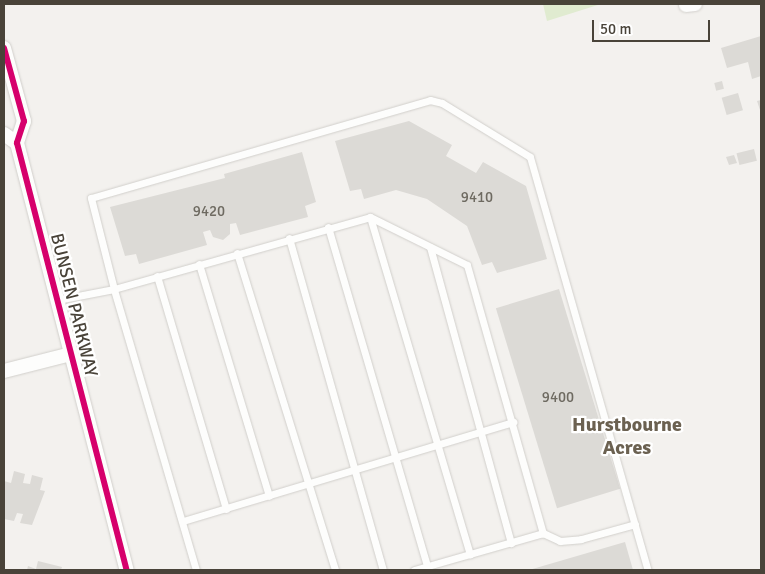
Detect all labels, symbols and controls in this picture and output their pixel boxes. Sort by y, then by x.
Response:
scale bar [595,10,712,42]
text: 50 m [600,20,631,38]
house number: 9410 [461,189,493,207]
house number: 9420 [193,203,225,221]
street label: BUNSEN PARKWAY [46,231,102,379]
house number: 9400 [542,389,574,407]
district label: Hurstbourne Acres [572,412,682,459]

